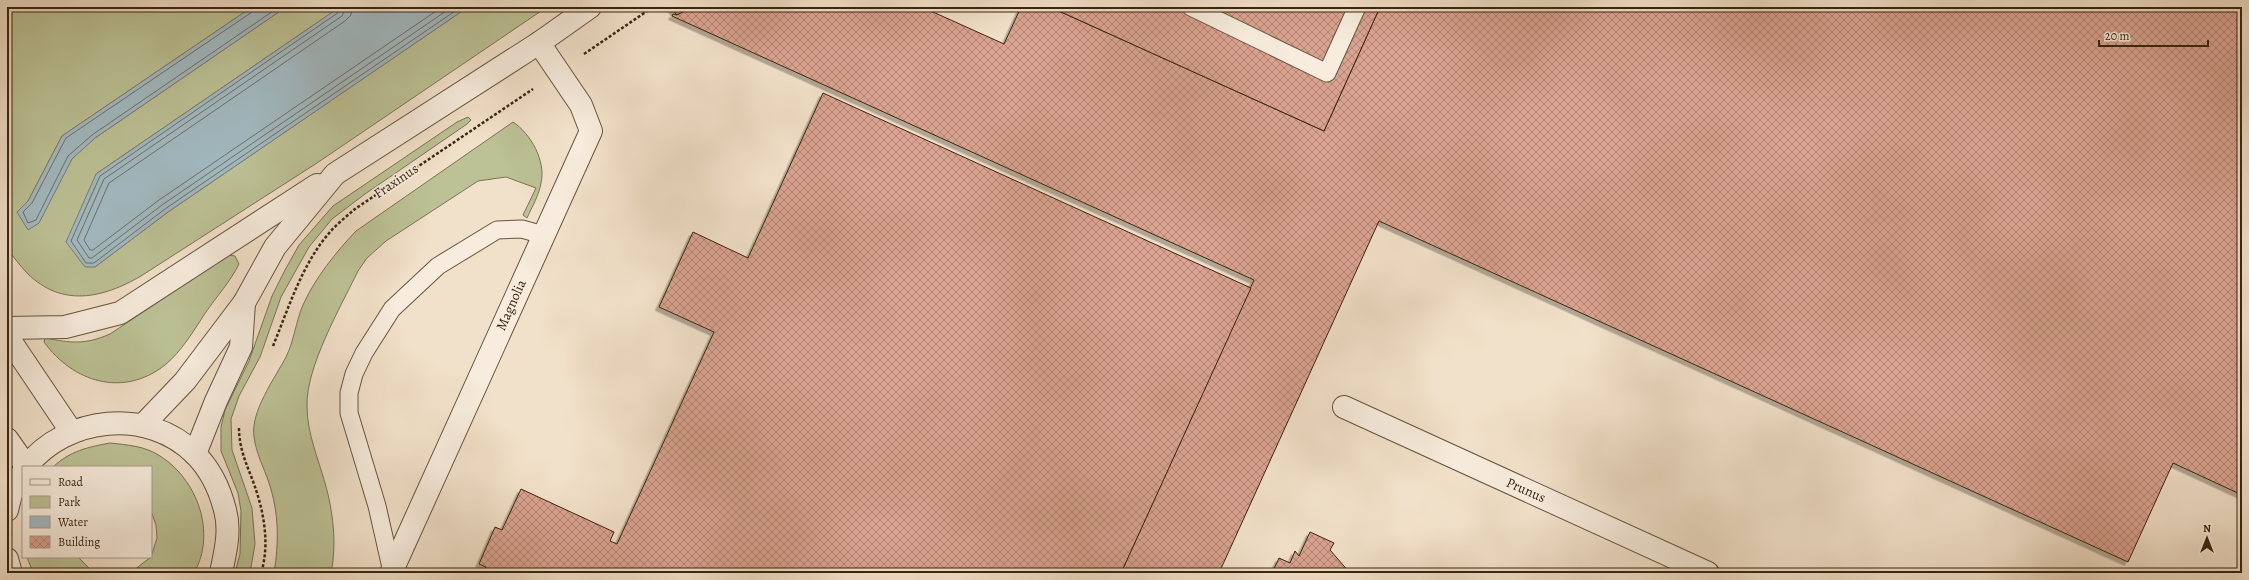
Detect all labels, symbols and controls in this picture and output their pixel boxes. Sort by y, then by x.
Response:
scale bar [2099,22,2208,48]
text: 20 m [2105,28,2129,44]
street label: Fraxinus [370,159,422,203]
street label: Magnolia [491,276,531,333]
legend [22,466,152,558]
street label: Prunus [1503,473,1549,507]
text: Road [58,474,84,490]
text: Park [58,494,81,510]
text: Water [57,514,88,530]
north arrow [2187,518,2227,558]
text: N [2203,521,2211,536]
text: Building [58,534,100,550]

